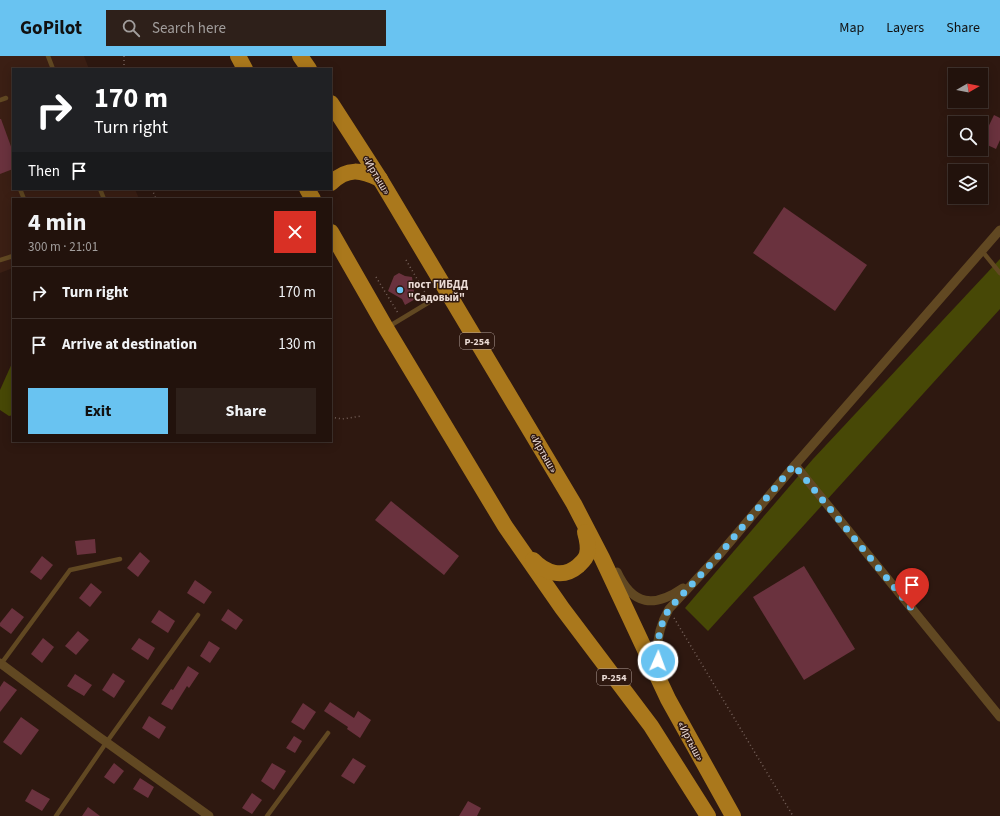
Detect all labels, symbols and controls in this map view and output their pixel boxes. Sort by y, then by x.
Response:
search box [106,10,386,46]
text: GoPilot [20,15,82,42]
icon: search [120,17,142,39]
text: Search here [152,18,226,39]
text: Map [839,18,864,38]
text: Layers [886,18,924,38]
text: Share [946,18,980,38]
north arrow [948,68,988,108]
map controls [948,68,988,204]
text: 170 m [94,78,168,118]
icon: right [28,84,80,136]
text: Turn right [94,115,168,140]
button: search [948,116,988,156]
street label: «Иртыш» [359,153,394,198]
icon: arrive [68,160,90,182]
text: Then [28,161,60,182]
button: layers [948,164,988,204]
text: 4 min [28,205,86,240]
button: close [274,211,316,253]
text: 300 m · 21:01 [28,238,98,256]
place label: пост ГИБДД "Садовый" [408,277,469,305]
icon: right [28,282,50,304]
text: Turn right [62,282,128,303]
text: 170 m [278,282,316,303]
marker: пост ГИБДД "Садовый" [395,285,405,295]
road number: Р-254 [460,333,494,349]
icon: arrive [28,334,50,356]
text: Arrive at destination [62,334,197,355]
text: 130 m [278,334,316,355]
button: Exit [28,388,168,434]
button: Share [176,388,316,434]
street label: «Иртыш» [526,431,561,476]
pin [895,568,929,609]
icon: arrive [901,574,923,596]
position arrow [637,640,679,682]
road number: Р-254 [597,669,631,685]
street label: «Иртыш» [674,719,707,764]

